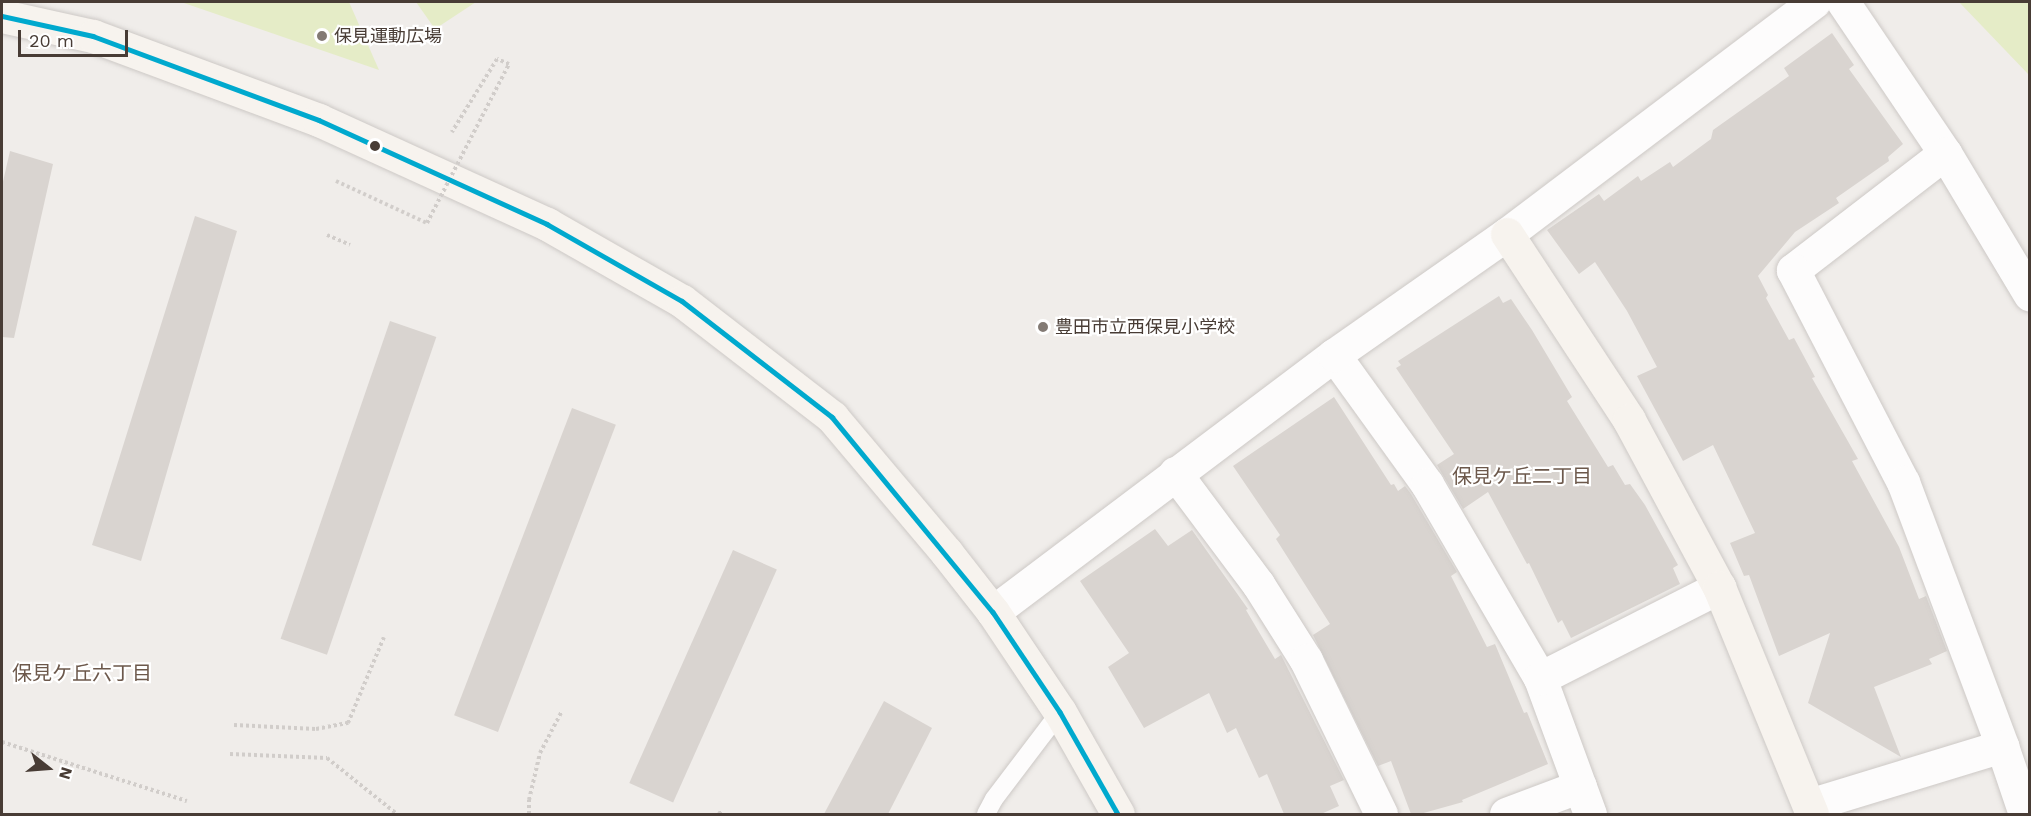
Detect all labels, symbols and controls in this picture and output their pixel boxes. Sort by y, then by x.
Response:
scale bar [21,18,130,56]
place label: 保見運動広場 [334,25,442,47]
marker: 保見運動広場 [315,29,329,43]
text: 20 m [29,30,74,51]
unlabelled marker [369,140,381,152]
place label: 豊田市立西保見小学校 [1055,316,1235,338]
marker: 豊田市立西保見小学校 [1036,320,1050,334]
district label: 保見ケ丘二丁目 [1452,464,1592,488]
district label: 保見ケ丘六丁目 [12,661,152,685]
north arrow [18,738,78,798]
text: N [55,765,77,782]

